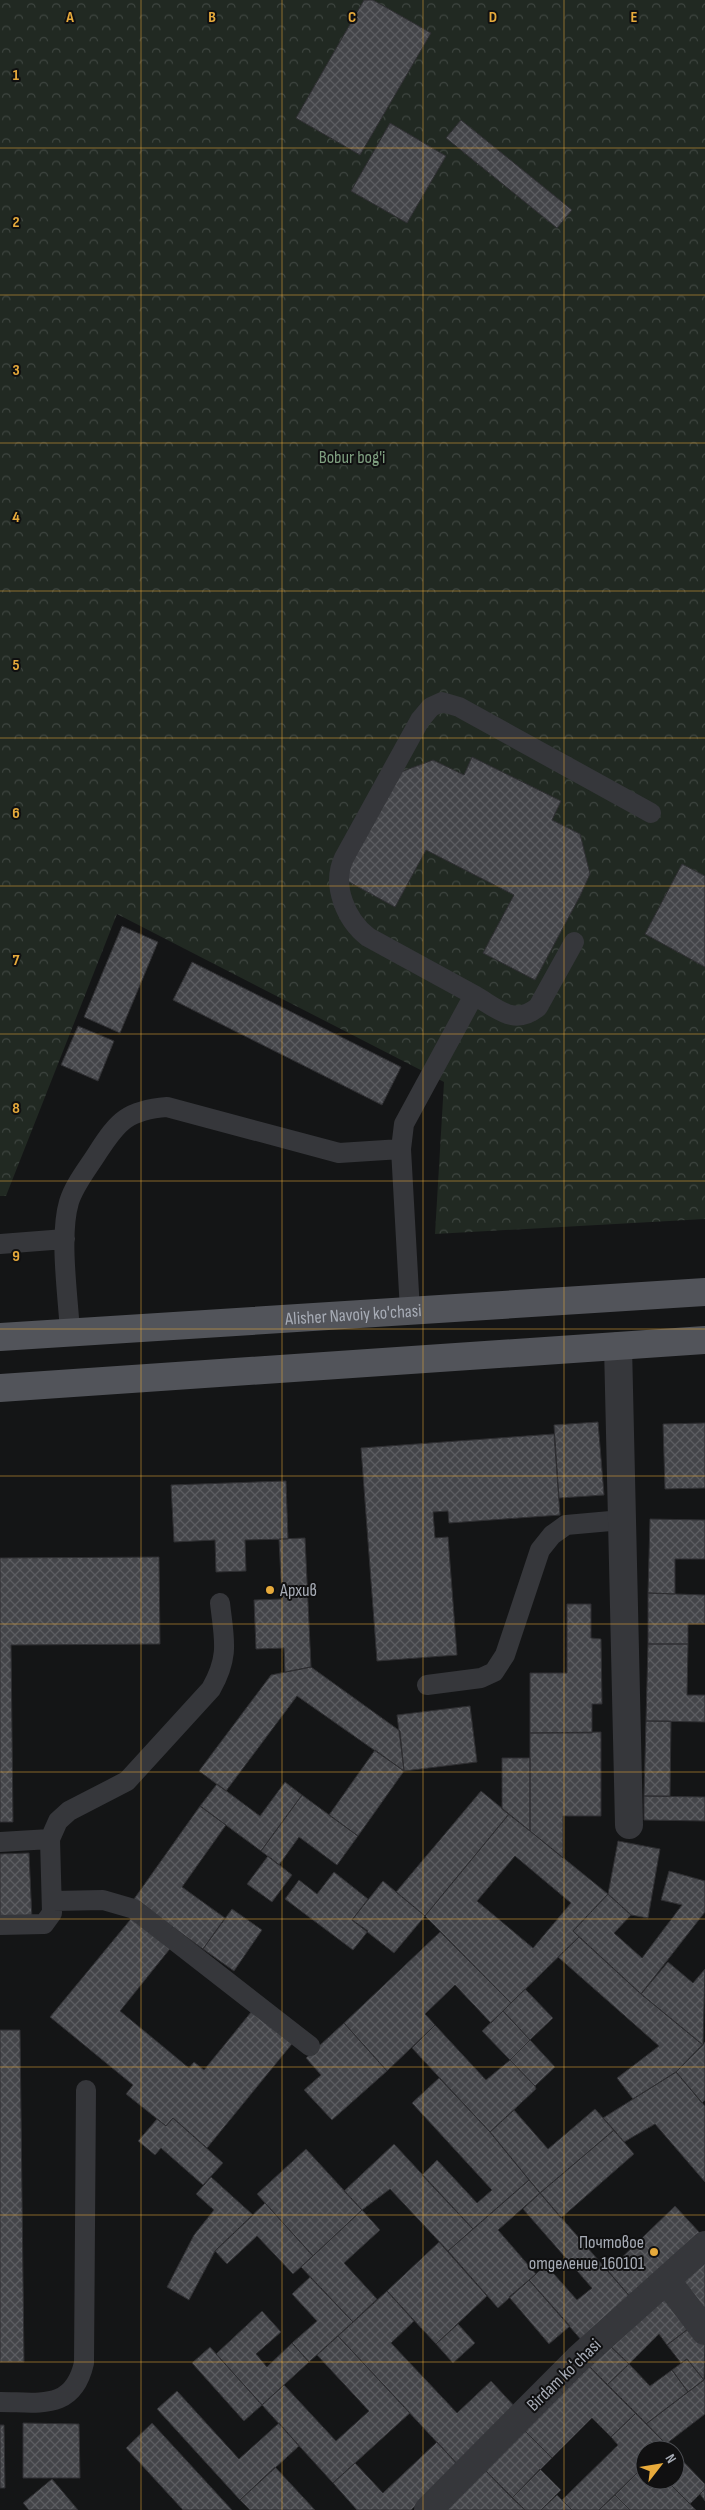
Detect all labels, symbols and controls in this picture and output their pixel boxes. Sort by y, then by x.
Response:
text: A [65,8,74,27]
text: B [208,8,216,27]
text: C [348,8,356,27]
text: D [489,8,497,27]
text: E [631,8,638,27]
text: 1 [13,66,20,85]
text: 2 [12,213,20,232]
text: 3 [12,361,20,380]
park label: Bobur bog'i [319,447,385,468]
text: 4 [12,508,20,527]
text: 5 [12,656,20,675]
text: 6 [12,804,20,823]
text: 7 [13,951,20,970]
text: 8 [12,1099,20,1118]
text: 9 [12,1247,20,1266]
street label: Alisher Navoiy ko'chasi [283,1300,422,1329]
place label: Архив [279,1580,317,1601]
marker: Архив [264,1584,276,1596]
place label: Почтовое отделение 160101 [529,2232,645,2274]
marker: Почтовое отделение 160101 [648,2246,660,2258]
street label: Birdam koʻchasi [523,2335,605,2415]
north arrow [635,2440,685,2490]
text: N [662,2451,680,2466]

